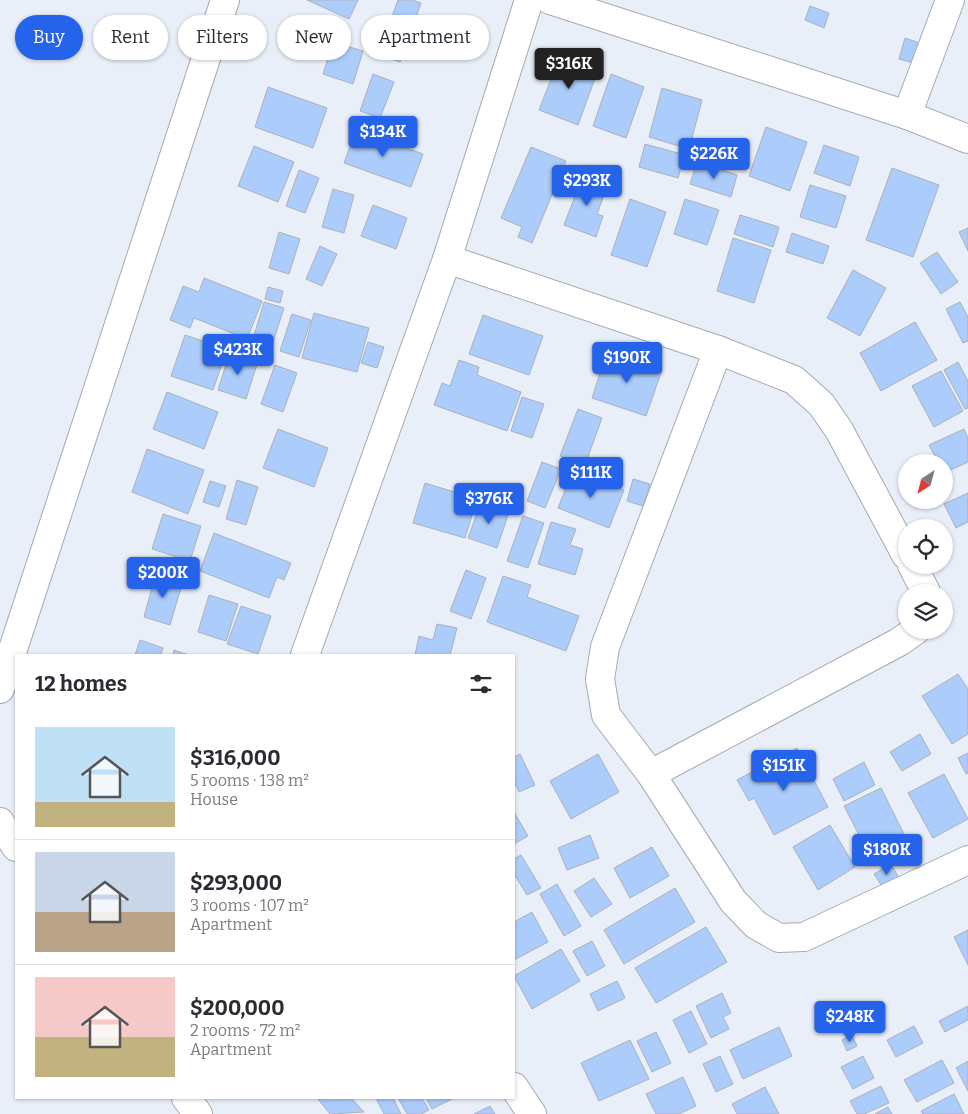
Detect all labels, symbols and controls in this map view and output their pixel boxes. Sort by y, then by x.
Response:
chip: Buy [15,15,83,60]
chip: Rent [93,15,168,60]
chip: Filters [178,15,267,60]
chip: New [277,15,351,60]
chip: Apartment [361,15,489,60]
pin: $316K [534,48,604,90]
text: $316K [546,54,592,73]
pin: $134K [348,116,418,158]
text: $134K [360,122,407,141]
pin: $226K [679,138,749,180]
text: $226K [690,144,738,163]
pin: $293K [552,164,622,207]
text: $293K [563,171,611,190]
pin: $423K [203,334,273,376]
text: $423K [214,340,262,359]
pin: $190K [592,342,662,384]
text: $190K [603,348,651,367]
north arrow [898,454,952,509]
map controls [898,454,953,639]
pin: $111K [556,456,626,499]
text: $111K [570,463,612,482]
pin: $376K [454,482,524,525]
text: $376K [465,489,513,508]
button: locate [898,519,953,574]
pin: $200K [128,556,198,599]
text: $200K [138,563,188,582]
button: layers [898,584,953,639]
icon: filters [467,670,495,698]
text: 12 homes [35,671,127,697]
text: $316,000 [190,745,280,771]
icon: home [75,747,135,807]
pin: $151K [749,750,819,792]
text: $151K [762,756,806,775]
text: 5 rooms · 138 m² [190,771,309,790]
text: House [190,790,238,809]
pin: $180K [852,834,922,876]
text: $180K [863,840,911,859]
text: $293,000 [190,870,282,896]
icon: home [75,872,135,932]
text: 3 rooms · 107 m² [190,896,309,915]
text: Apartment [190,915,272,934]
text: $200,000 [190,995,284,1021]
icon: home [75,997,135,1057]
pin: $248K [815,1000,885,1043]
text: $248K [825,1007,875,1026]
text: 2 rooms · 72 m² [190,1021,300,1040]
text: Apartment [190,1040,272,1059]

